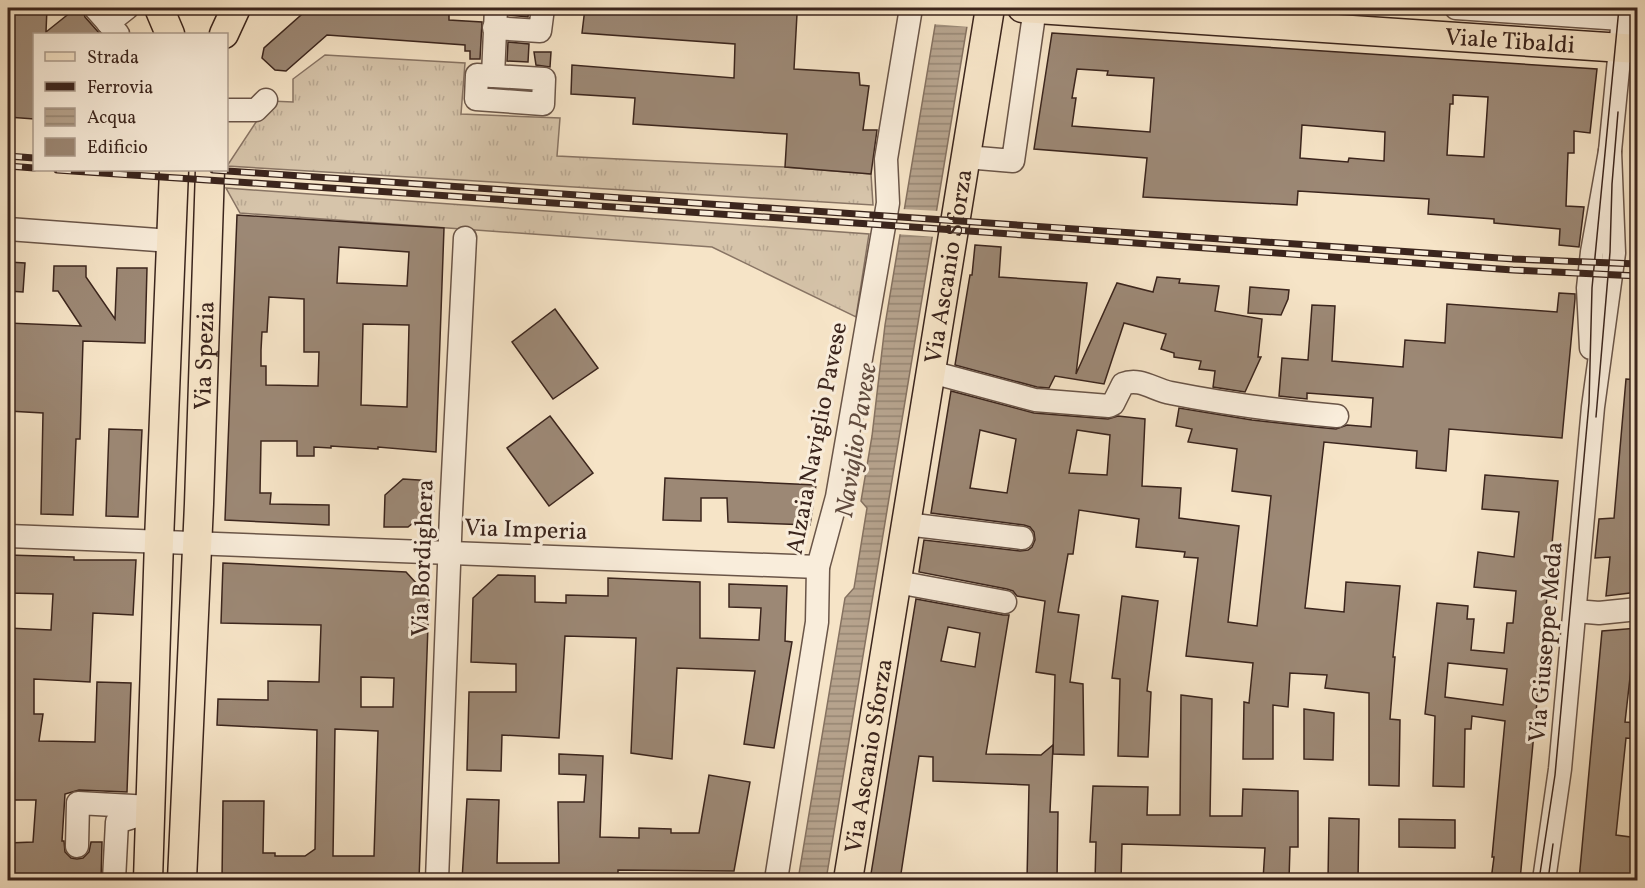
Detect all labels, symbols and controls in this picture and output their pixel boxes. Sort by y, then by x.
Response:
street label: Viale Tibaldi [1444,21,1576,64]
legend [33,33,228,171]
text: Strada [87,46,139,71]
text: Ferrovia [87,76,153,101]
text: Acqua [87,106,136,131]
text: Edificio [87,136,148,161]
street label: Via Ascanio Sforza [917,167,983,366]
street label: Via Spezia [187,301,225,411]
street label: Alzaia Naviglio Pavese [779,319,857,557]
water label: Naviglio Pavese [827,360,887,520]
street label: Via Bordighera [404,479,444,637]
street label: Via Imperia [464,512,588,550]
street label: Via Giuseppe Meda [1521,540,1573,744]
street label: Via Ascanio Sforza [838,656,903,856]

